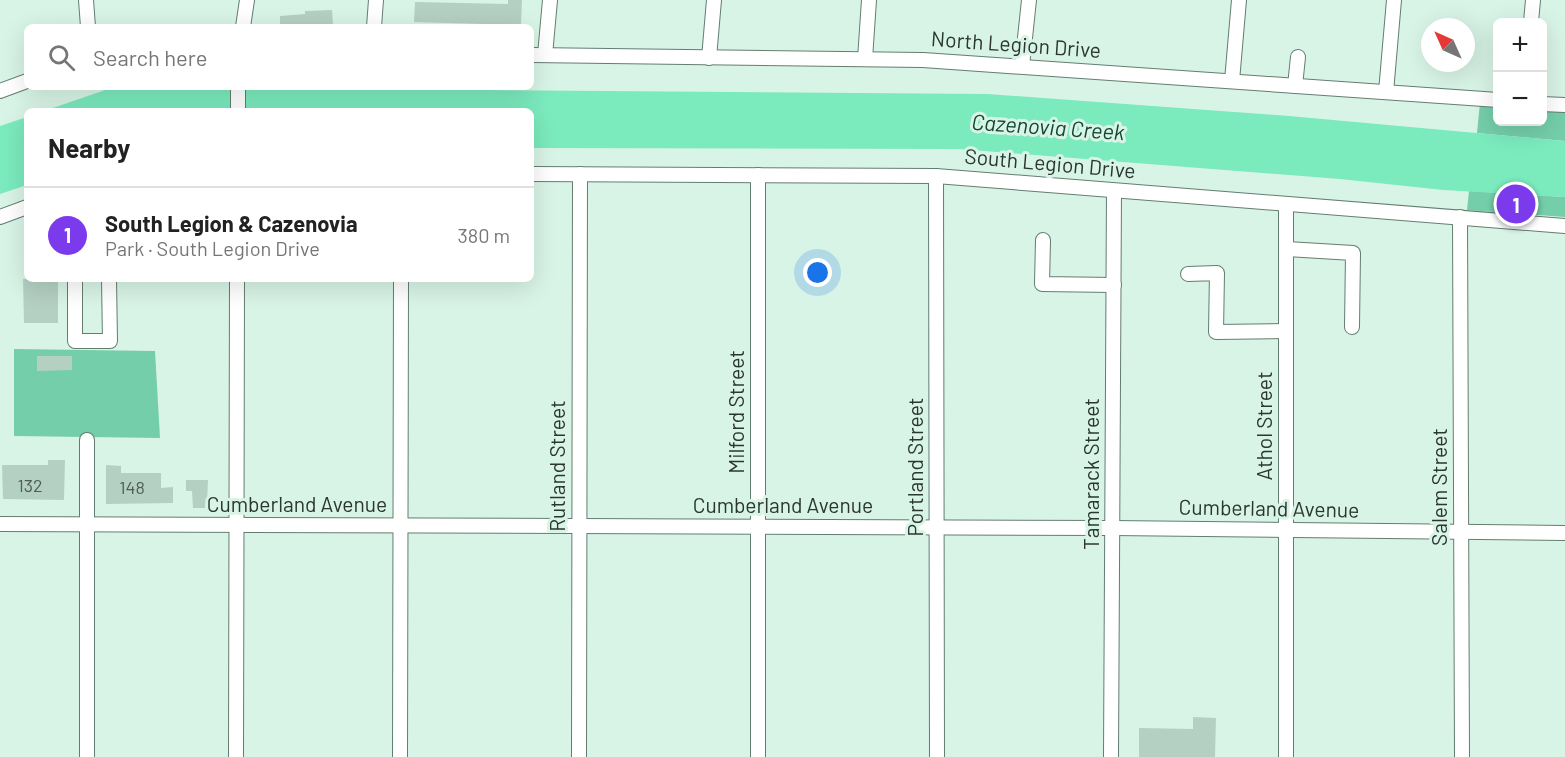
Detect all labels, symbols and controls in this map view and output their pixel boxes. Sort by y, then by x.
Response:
north arrow [1421,18,1475,72]
map controls [1493,18,1547,126]
button: + [1493,18,1547,72]
search box [24,24,534,90]
street label: North Legion Drive [930,25,1102,62]
icon: search [45,41,78,74]
text: Search here [93,44,207,70]
button: − [1493,72,1547,126]
water label: Cazenovia Creek [971,108,1126,144]
text: Nearby [48,132,130,163]
street label: South Legion Drive [964,143,1137,182]
pin: 1 [1496,182,1536,226]
text: South Legion & Cazenovia [105,210,358,236]
text: 1 [64,223,71,247]
text: 380 m [457,223,510,247]
text: Park · South Legion Drive [105,236,320,260]
your location [803,258,832,287]
street label: Milford Street [723,350,748,474]
street label: Athol Street [1251,371,1276,481]
street label: Portland Street [902,398,927,536]
street label: Tamarack Street [1078,398,1103,550]
street label: Rutland Street [544,400,569,532]
street label: Salem Street [1426,428,1451,546]
house number: 132 [17,474,43,496]
house number: 148 [119,476,145,498]
street label: Cumberland Avenue [207,491,387,516]
street label: Cumberland Avenue [693,492,873,517]
street label: Cumberland Avenue [1178,493,1360,522]

